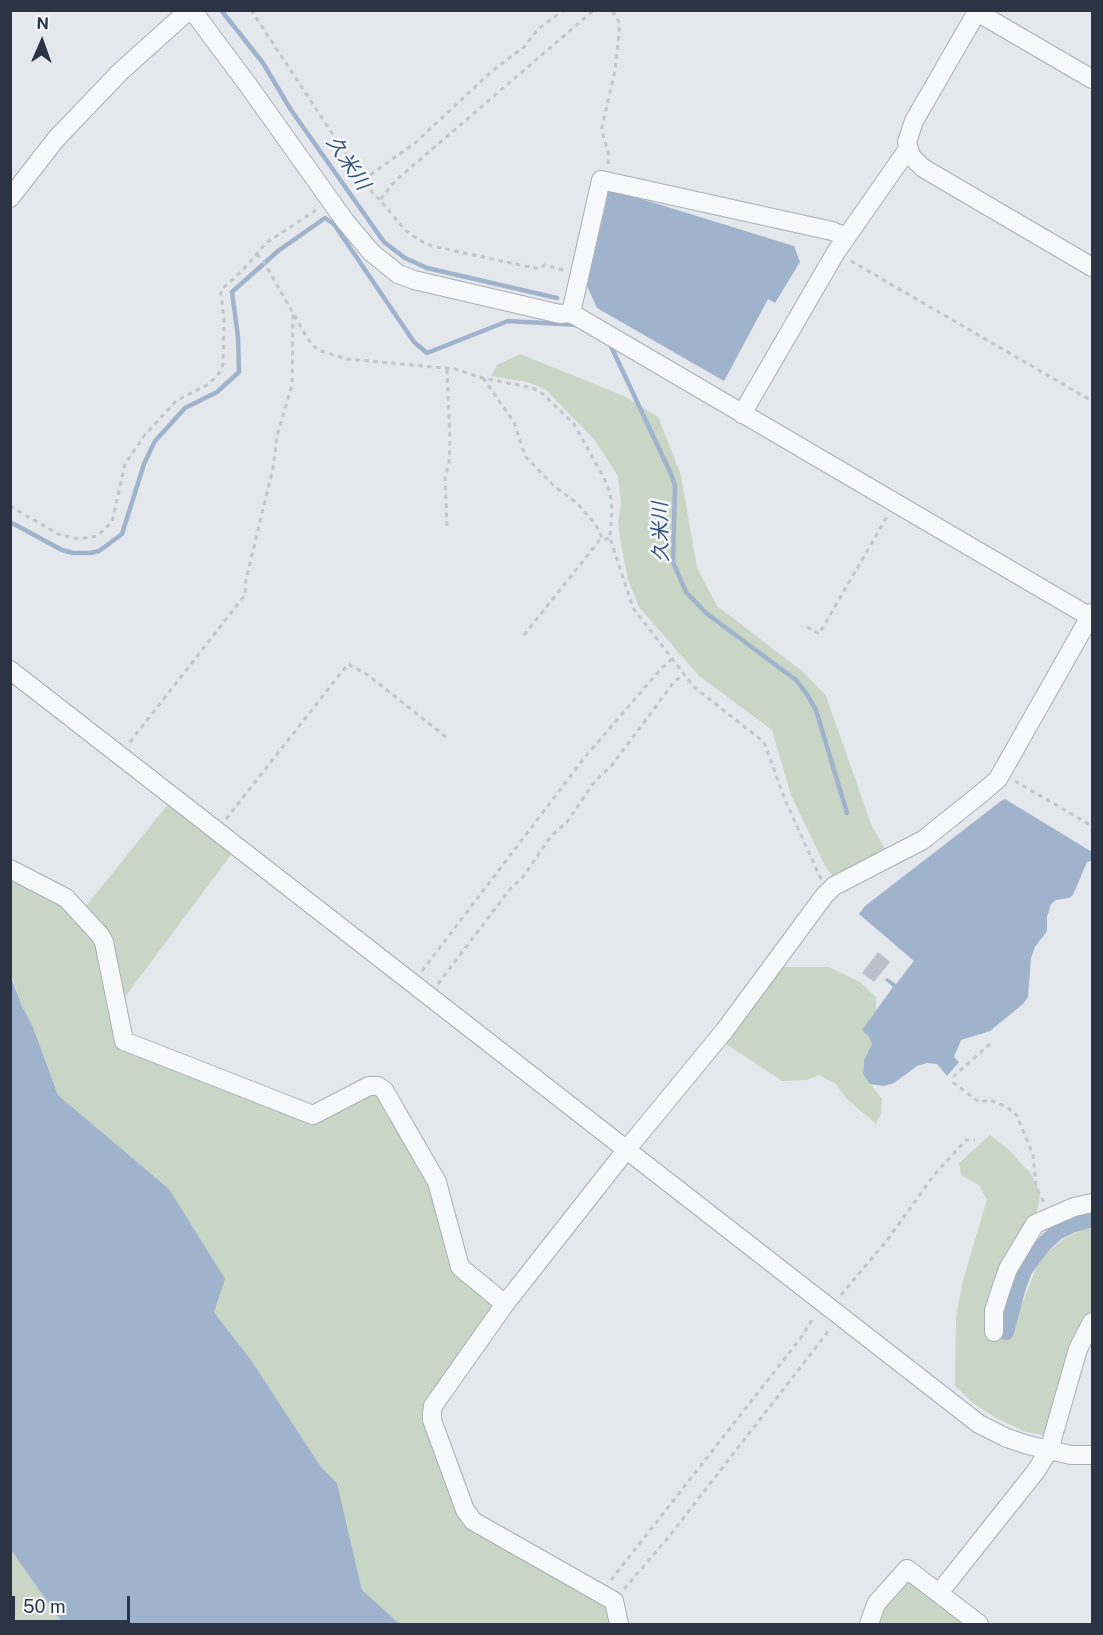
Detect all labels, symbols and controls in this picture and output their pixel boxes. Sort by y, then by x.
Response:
north arrow [12,12,72,72]
text: N [36,14,49,33]
water label: 久米川 [321,131,375,195]
water label: 久米川 [648,502,674,562]
scale bar [15,1584,134,1622]
text: 50 m [23,1596,66,1617]

